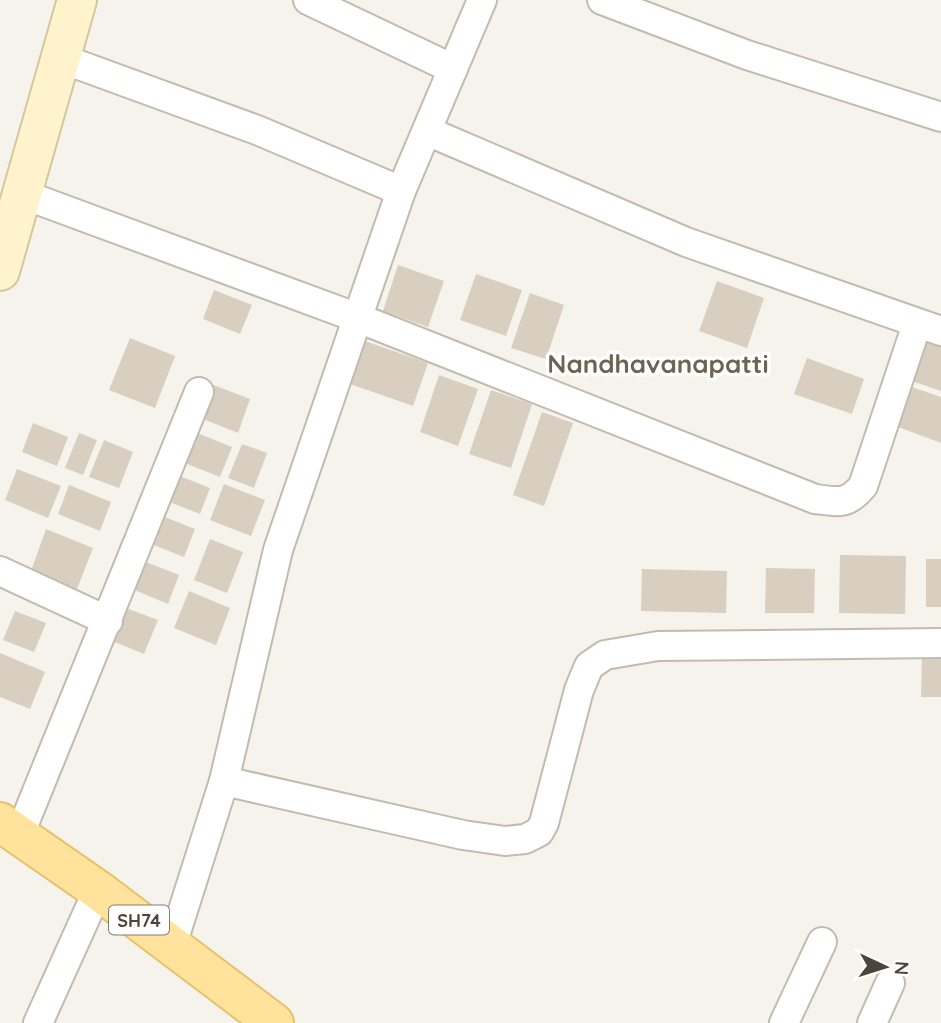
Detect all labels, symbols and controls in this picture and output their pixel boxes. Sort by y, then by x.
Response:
district label: Nandhavanapatti [547,347,769,380]
road number: SH74 [109,905,169,934]
north arrow [850,932,920,1002]
text: N [890,960,914,976]

